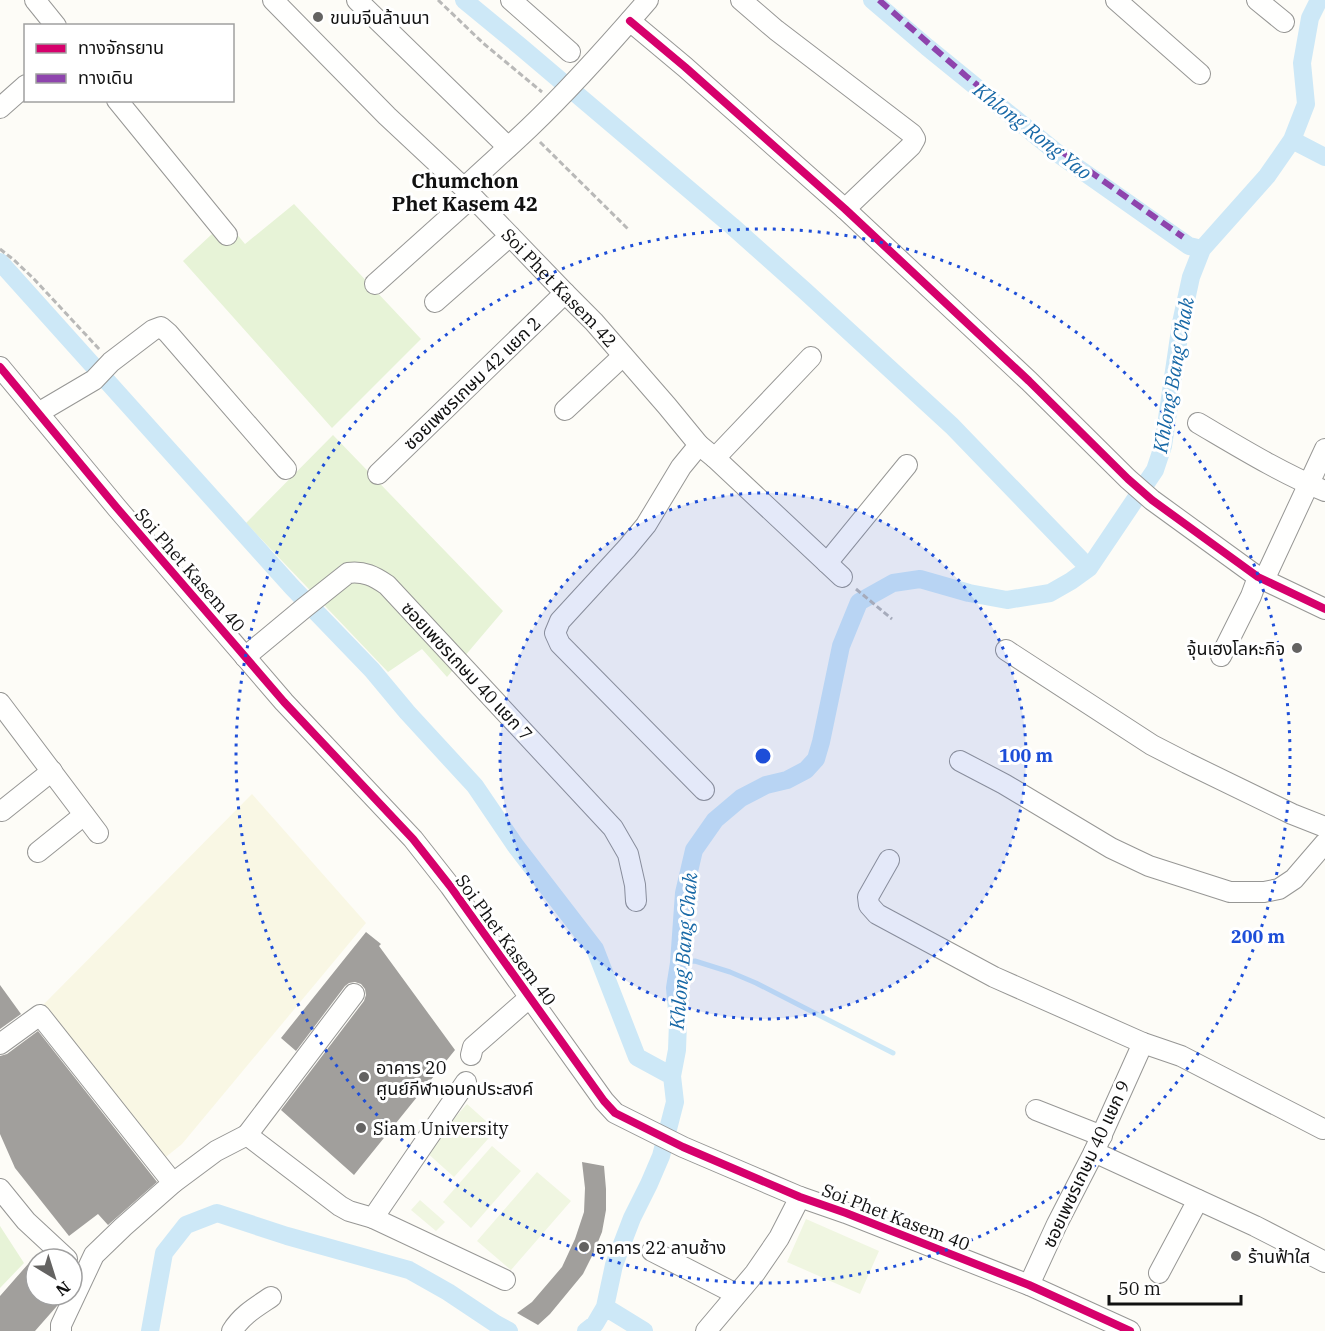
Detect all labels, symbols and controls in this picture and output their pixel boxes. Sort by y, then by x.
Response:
place label: ขนมจีนล้านนา [330,6,430,29]
marker: ขนมจีนล้านนา [311,10,325,24]
legend [24,24,234,102]
text: ทางจักรยาน [78,36,164,59]
text: ทางเดิน [78,66,133,89]
water label: Khlong Rong Yao [968,76,1098,186]
district label: Chumchon Phet Kasem 42 [392,167,538,217]
street label: Soi Phet Kasem 42 [497,223,622,352]
water label: Khlong Bang Chak [1146,295,1200,456]
street label: ซอยเพชรเกษม 42 แยก 2 [399,312,545,454]
street label: Soi Phet Kasem 40 [130,503,250,637]
street label: ซอยเพชรเกษม 40 แยก 7 [397,597,537,745]
place label: จุ้นเฮงโลหะกิจ [1187,637,1285,660]
marker: จุ้นเฮงโลหะกิจ [1290,641,1304,655]
text: 100 m [999,744,1054,767]
centre of rings [753,746,773,766]
street label: Soi Phet Kasem 40 [451,870,561,1010]
water label: Khlong Bang Chak [663,871,703,1032]
text: 200 m [1231,925,1286,948]
place label: อาคาร 20 ศูนย์กีฬาเอนกประสงค์ [376,1056,533,1101]
marker: อาคาร 20 ศูนย์กีฬาเอนกประสงค์ [357,1070,371,1084]
street label: ซอยเพชรเกษม 40 แยก 9 [1037,1077,1135,1251]
place label: Siam University [373,1117,509,1140]
marker: Siam University [354,1121,368,1135]
street label: Soi Phet Kasem 40 [819,1178,973,1256]
place label: อาคาร 22 ลานช้าง [596,1236,726,1259]
marker: อาคาร 22 ลานช้าง [577,1240,591,1254]
place label: ร้านฟ้าใส [1248,1245,1310,1268]
north arrow [24,1247,84,1307]
marker: ร้านฟ้าใส [1229,1249,1243,1263]
scale bar [1109,1268,1241,1306]
text: N [52,1277,74,1301]
text: 50 m [1118,1277,1161,1300]

